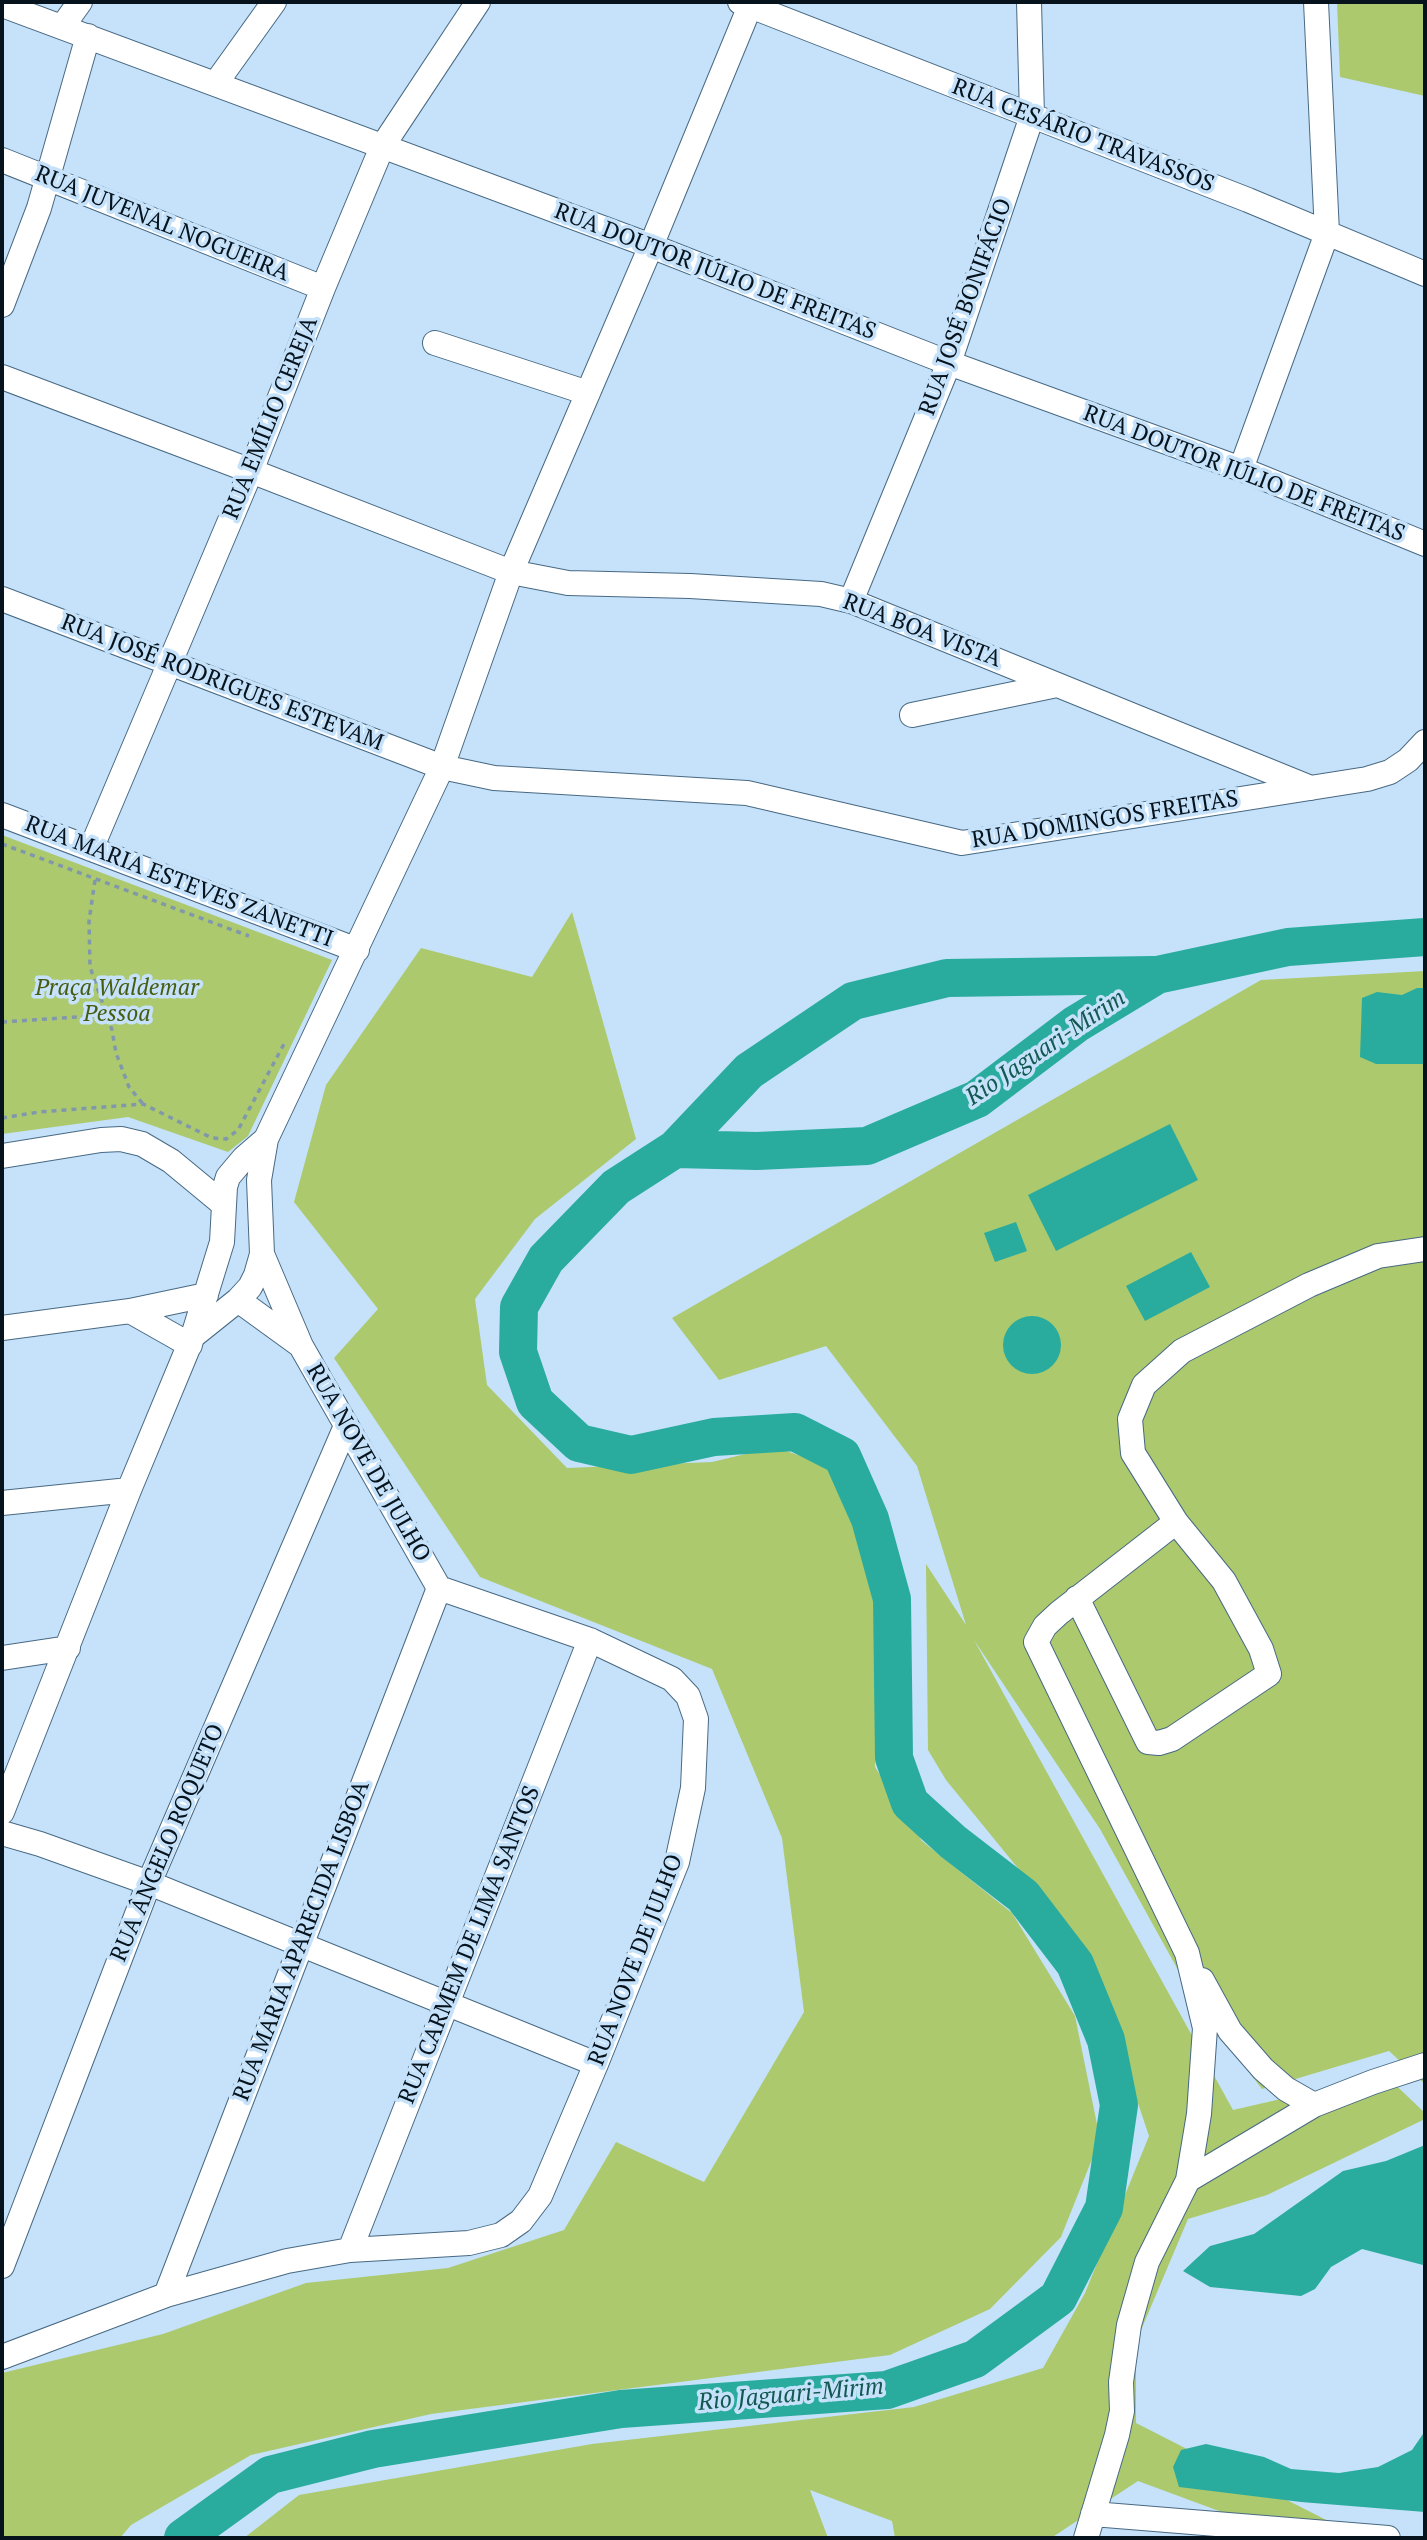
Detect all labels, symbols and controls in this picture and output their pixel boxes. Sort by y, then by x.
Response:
street label: RUA CESÁRIO TRAVASSOS [948,73,1218,199]
street label: RUA JUVENAL NOGUEIRA [31,160,293,288]
street label: RUA JOSÉ BONIFÁCIO [914,195,1018,419]
street label: RUA DOUTOR JÚLIO DE FREITAS [550,198,880,346]
street label: RUA EMÍLIO CEREJA [218,313,324,523]
street label: RUA DOUTOR JÚLIO DE FREITAS [1079,400,1409,548]
street label: RUA BOA VISTA [839,588,1005,674]
street label: RUA JOSÉ RODRIGUES ESTEVAM [57,609,387,757]
street label: RUA DOMINGOS FREITAS [970,785,1240,855]
street label: RUA MARIA ESTEVES ZANETTI [21,810,337,954]
park label: Praça Waldemar Pessoa [35,974,199,1028]
water label: Rio Jaguari-Mirim [961,984,1131,1112]
street label: RUA NOVE DE JULHO [300,1359,436,1567]
street label: RUA ÂNGELO ROQUETO [105,1720,231,1966]
street label: RUA MARIA APARECIDA LISBOA [228,1777,376,2105]
street label: RUA CARMEM DE LIMA SANTOS [394,1782,546,2108]
street label: RUA NOVE DE JULHO [583,1851,689,2069]
water label: Rio Jaguari-Mirim [697,2373,885,2417]

